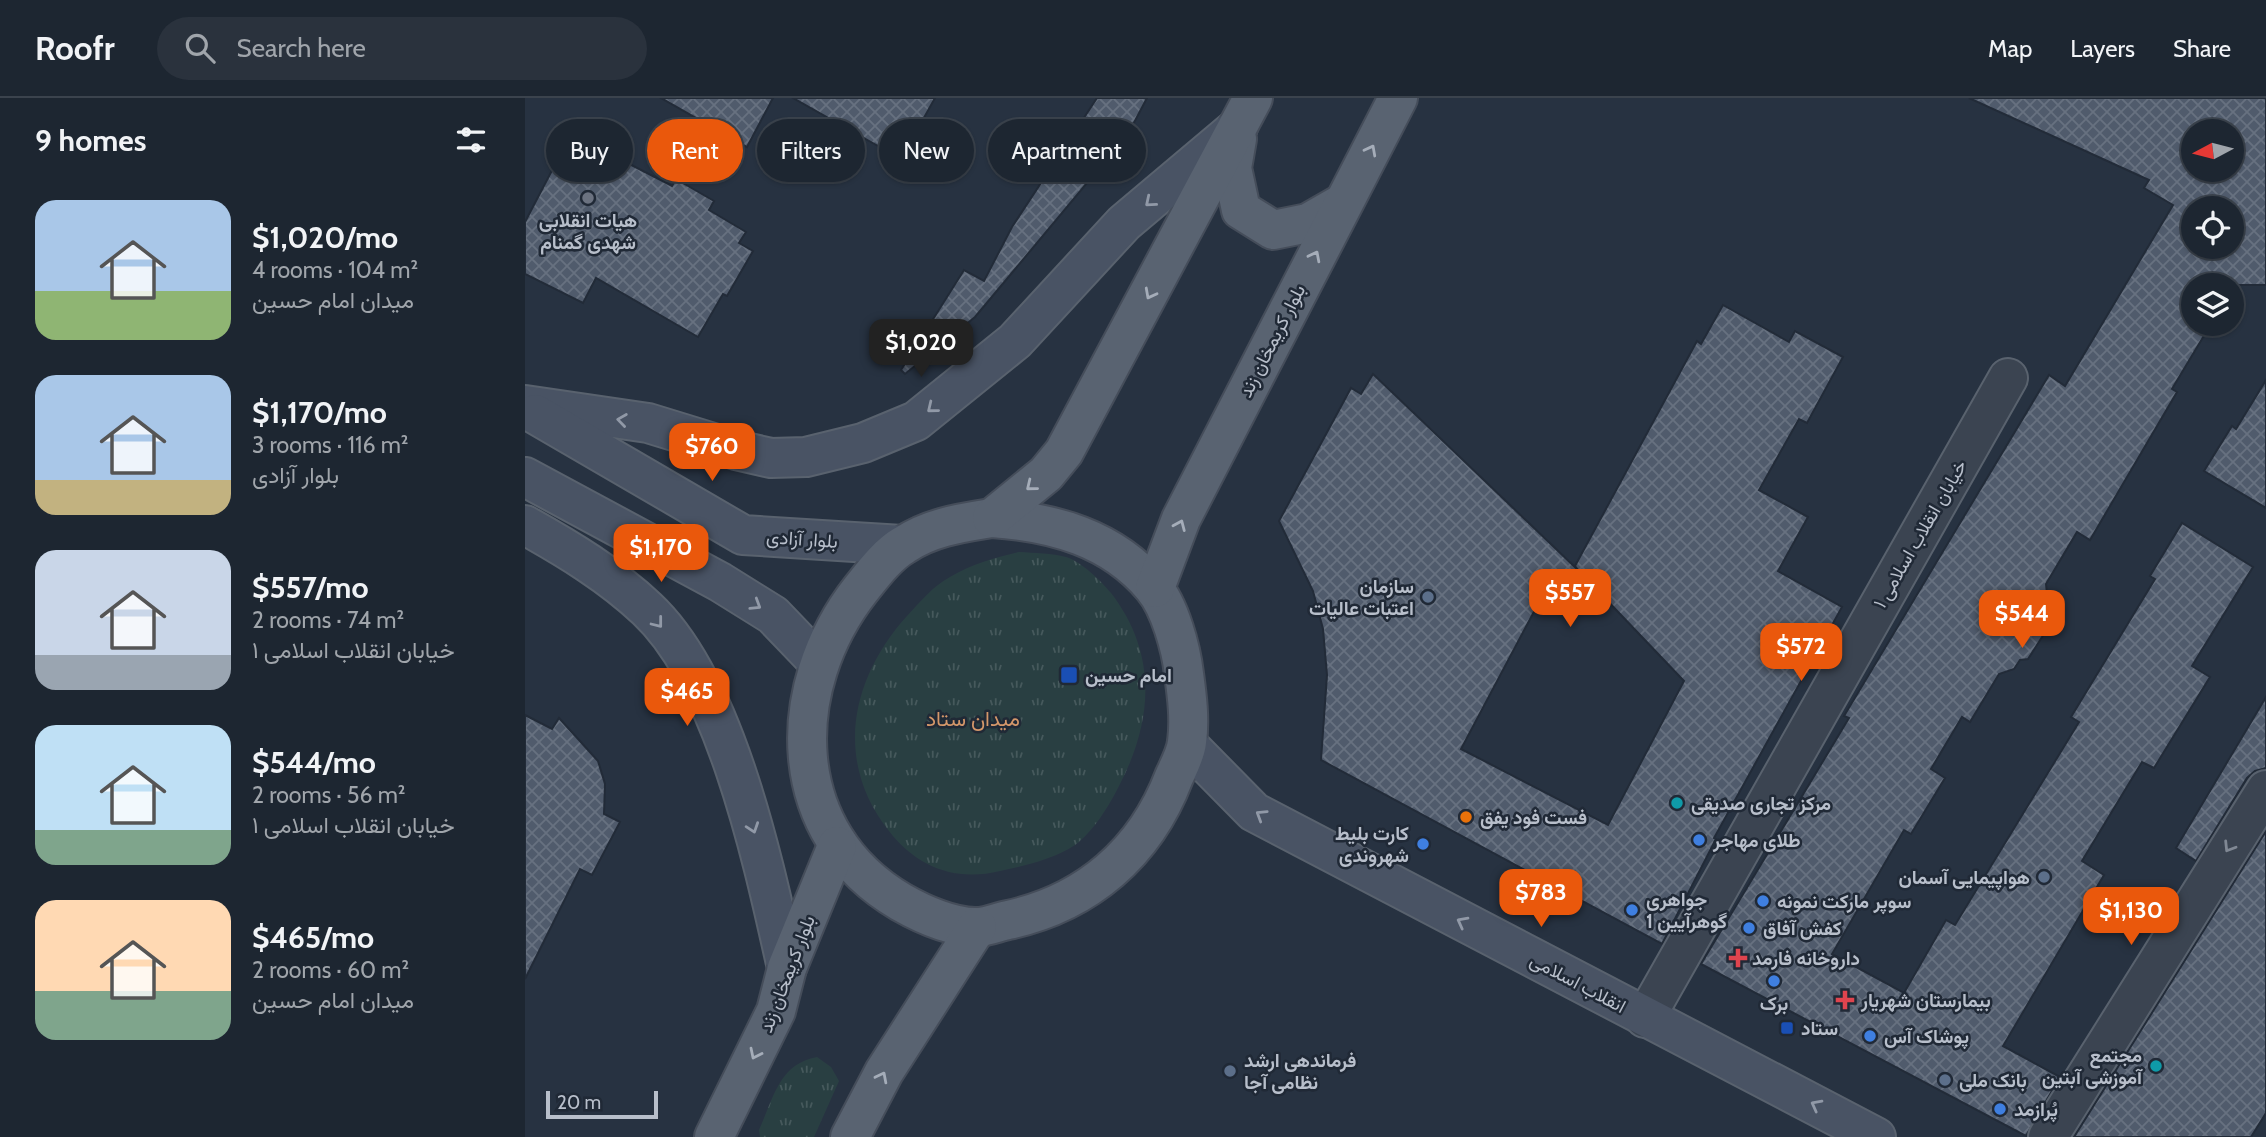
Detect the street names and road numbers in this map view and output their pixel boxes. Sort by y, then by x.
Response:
street label: بلوار کریمخان زند [1234,281,1310,401]
street label: خیابان انقلاب اسلامی ۱ [1868,456,1972,612]
street label: بلوار آزادی [765,525,839,553]
street label: بلوار کریمخان زند [754,912,820,1036]
street label: انقلاب اسلامی [1526,948,1630,1018]

